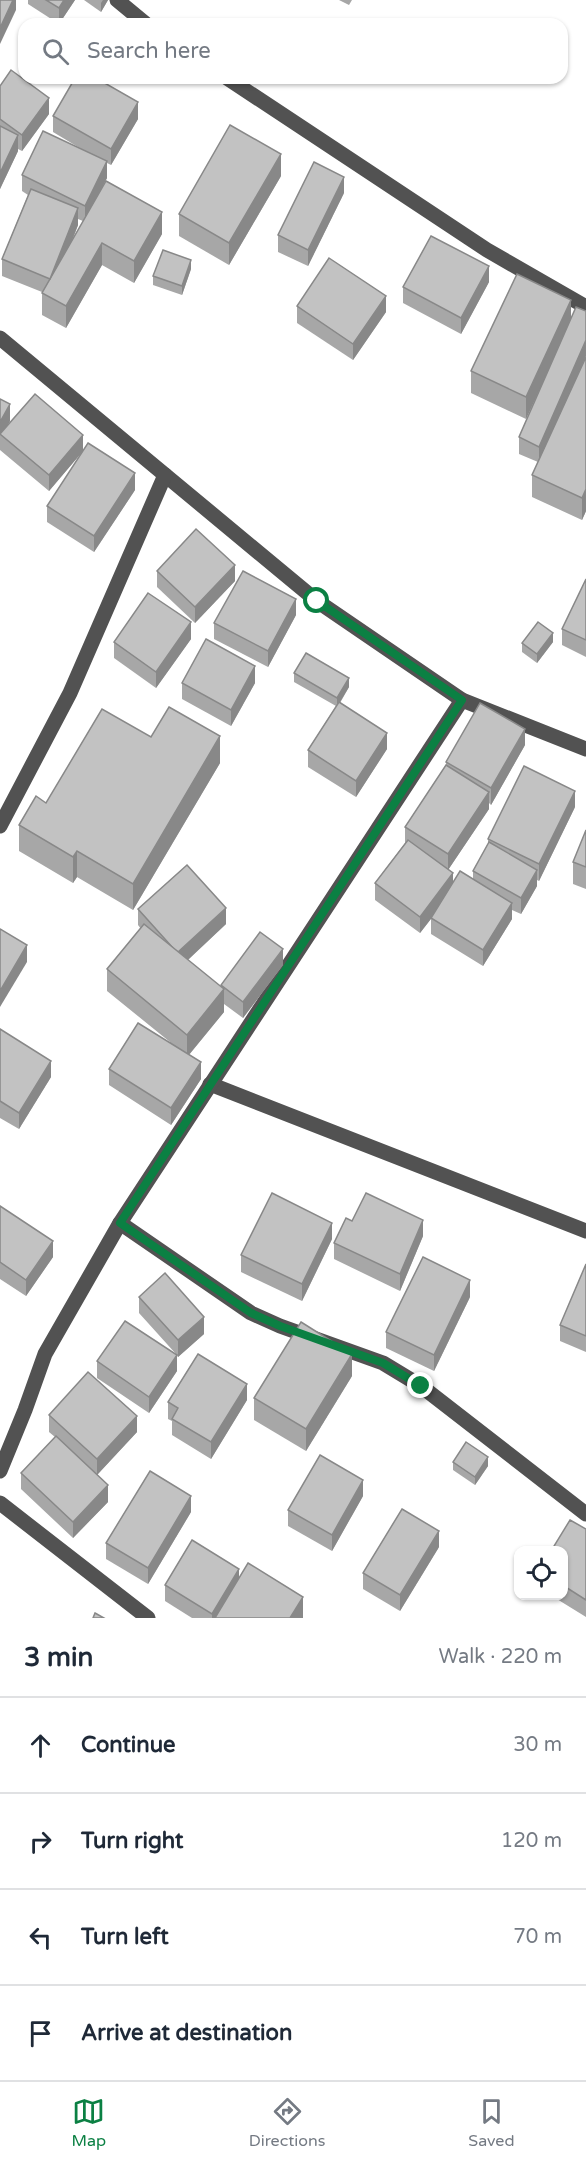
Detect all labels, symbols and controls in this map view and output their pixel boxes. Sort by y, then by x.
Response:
search box [18,18,568,84]
icon: search [39,35,72,68]
text: Search here [87,38,211,64]
route start [303,587,329,613]
route end [407,1372,433,1398]
map controls [514,1546,568,1600]
button: locate [514,1546,568,1600]
text: 3 min [24,1642,93,1673]
text: Walk · 220 m [439,1645,562,1669]
icon: ahead [24,1729,57,1762]
text: Continue [81,1732,176,1758]
text: 30 m [513,1733,562,1757]
icon: right [24,1825,57,1858]
text: Turn right [81,1828,183,1854]
text: 120 m [501,1829,562,1853]
icon: left [24,1921,57,1954]
text: Turn left [81,1924,169,1950]
text: 70 m [513,1925,562,1949]
icon: arrive [24,2017,57,2050]
text: Arrive at destination [81,2020,292,2046]
tab: Map [71,2095,106,2151]
tab: Directions [249,2095,325,2151]
tab: Saved [468,2095,515,2151]

